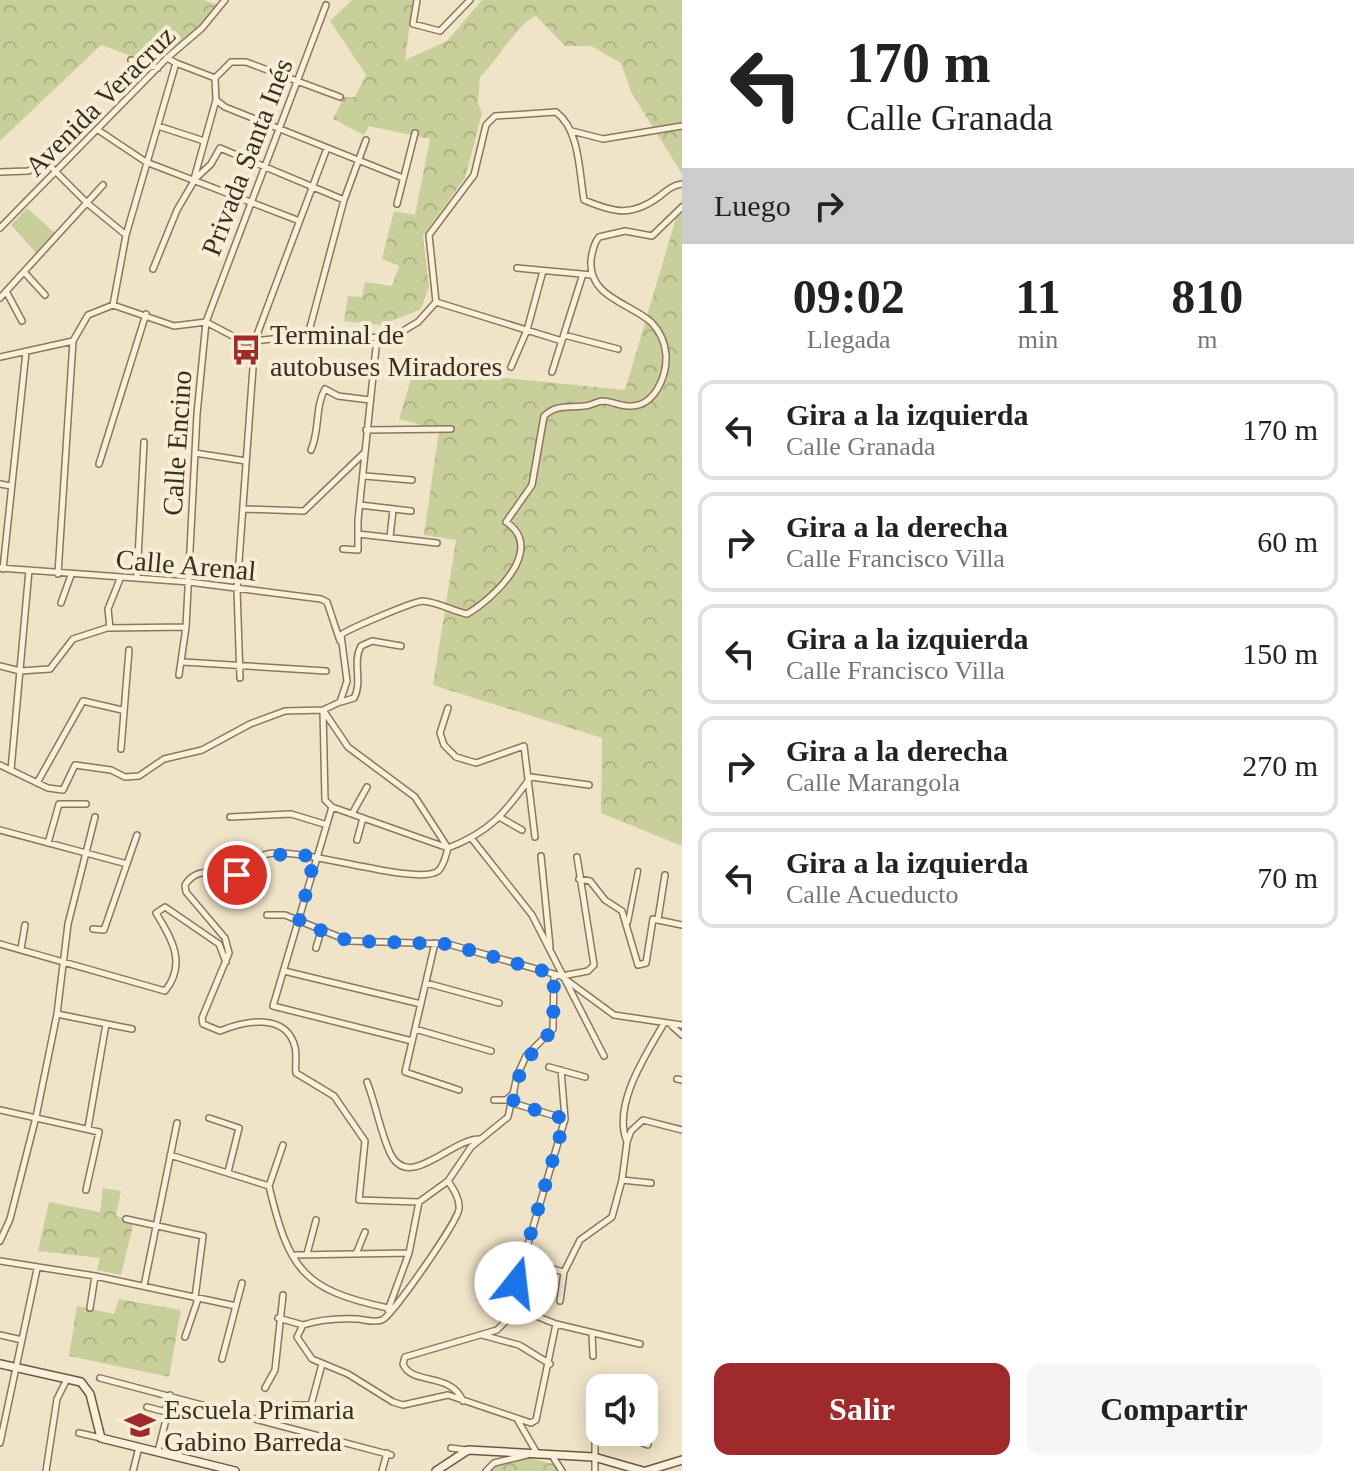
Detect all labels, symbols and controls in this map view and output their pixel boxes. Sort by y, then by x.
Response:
street label: Avenida Veracruz [19,20,181,182]
icon: left [714,32,818,136]
text: 170 m [846,32,991,94]
street label: Privada Santa Inés [195,54,299,260]
text: Calle Granada [846,98,1053,138]
icon: right [807,184,851,228]
text: Luego [714,189,791,222]
text: 09:02 [793,270,905,323]
text: 11 [1015,270,1061,323]
text: 810 [1171,270,1243,323]
place label: Terminal de autobuses Miradores [270,319,503,382]
text: Llegada [807,325,891,354]
text: min [1018,325,1058,354]
text: m [1197,325,1217,354]
bus stop icon: Terminal de autobuses Miradores [229,333,263,367]
street label: Calle Encino [156,369,198,517]
text: Gira a la izquierda [786,398,1029,431]
icon: left [718,408,762,452]
text: 170 m [1242,413,1318,446]
text: Calle Granada [786,432,935,461]
text: Gira a la derecha [786,510,1008,543]
icon: right [718,520,762,564]
text: 60 m [1257,525,1318,558]
street label: Calle Arenal [115,543,258,587]
text: Calle Francisco Villa [786,544,1005,573]
text: Gira a la izquierda [786,622,1029,655]
icon: left [718,632,762,676]
text: 150 m [1242,637,1318,670]
text: Calle Francisco Villa [786,656,1005,685]
text: Gira a la derecha [786,734,1008,767]
icon: right [718,744,762,788]
text: 270 m [1242,749,1318,782]
text: Calle Marangola [786,768,960,797]
pin [203,841,271,909]
text: Gira a la izquierda [786,846,1029,879]
icon: arrive [215,853,259,897]
icon: left [718,856,762,900]
text: 70 m [1257,861,1318,894]
text: Calle Acueducto [786,880,959,909]
position arrow [474,1241,558,1325]
button: Salir [714,1363,1010,1455]
button: Compartir [1026,1363,1322,1455]
map controls [586,1374,658,1446]
button: sound [586,1374,658,1446]
place label: Escuela Primaria Gabino Barreda [164,1394,355,1457]
school or university icon: Escuela Primaria Gabino Barreda [123,1408,157,1442]

